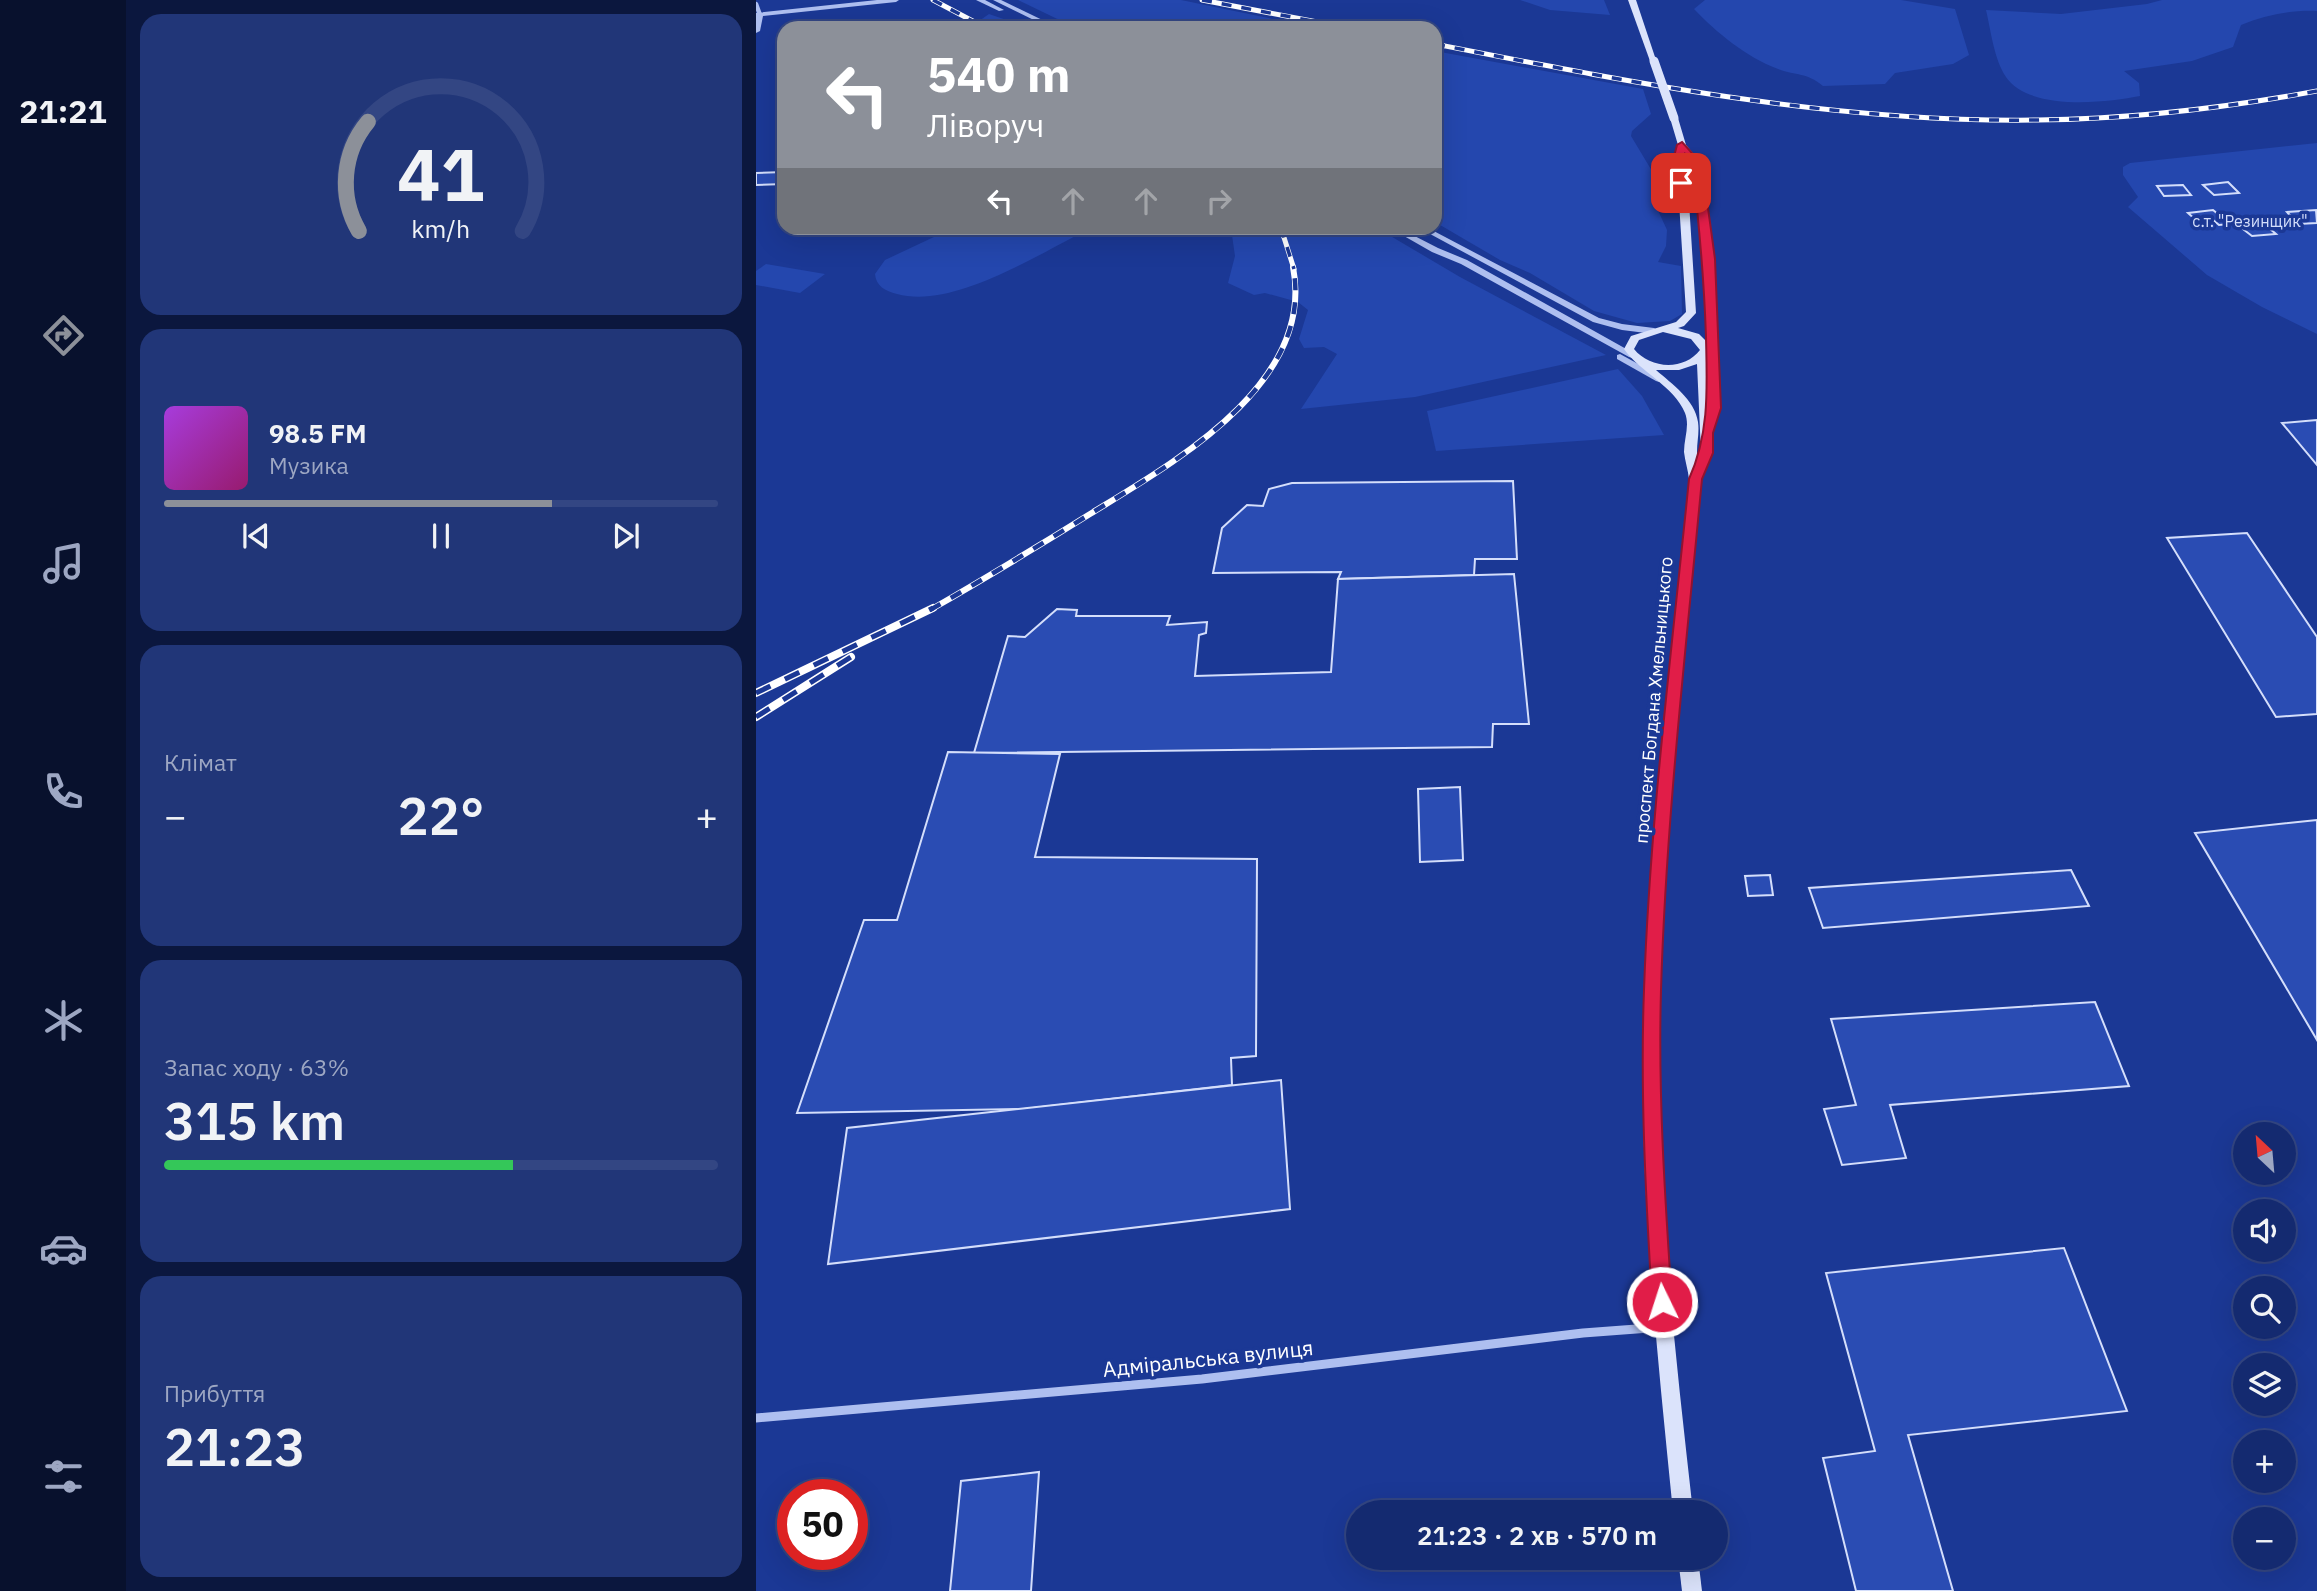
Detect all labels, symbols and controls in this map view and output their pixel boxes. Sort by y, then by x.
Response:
text: 540 m [927,42,1071,105]
icon: left [812,49,903,140]
text: 21:21 [19,90,107,132]
text: Ліворуч [927,104,1044,146]
text: 41 [397,126,485,221]
pin [1651,153,1711,213]
icon: arrive [1662,164,1700,202]
icon: left [981,182,1019,220]
icon: ahead [1054,182,1092,220]
icon: ahead [1127,182,1165,220]
icon: right [1200,182,1238,220]
park label: с.т. "Резинщик" [2192,211,2308,231]
text: km/h [412,212,470,245]
icon: directions [39,311,88,360]
text: 98.5 FM [269,416,367,450]
text: Музика [269,450,349,480]
icon: previous [237,517,275,555]
icon: pause [422,517,460,555]
icon: next [607,517,645,555]
icon: music [39,539,88,588]
street label: проспект Богдана Хмельницького [1630,556,1678,844]
text: Клімат [164,747,237,777]
icon: phone [39,767,88,816]
text: 22° [398,782,484,849]
text: − [164,791,187,840]
text: + [695,791,718,840]
icon: climate [39,996,88,1045]
text: Запас ходу · 63% [164,1052,349,1082]
text: 315 km [164,1087,345,1154]
north arrow [2233,1122,2296,1185]
map controls [2233,1122,2296,1570]
button: sound [2233,1199,2296,1262]
icon: car [39,1224,88,1273]
position arrow [1625,1265,1699,1339]
button: search [2233,1276,2296,1339]
street label: Адміральська вулиця [1101,1333,1314,1383]
button: layers [2233,1353,2296,1416]
text: Прибуття [164,1378,265,1408]
text: 21:23 [164,1413,305,1480]
button: + [2233,1430,2296,1493]
icon: filters [39,1452,88,1501]
speed limit sign: 50 [777,1479,868,1570]
button: − [2233,1507,2296,1570]
text: 21:23 · 2 хв · 570 m [1417,1518,1657,1552]

